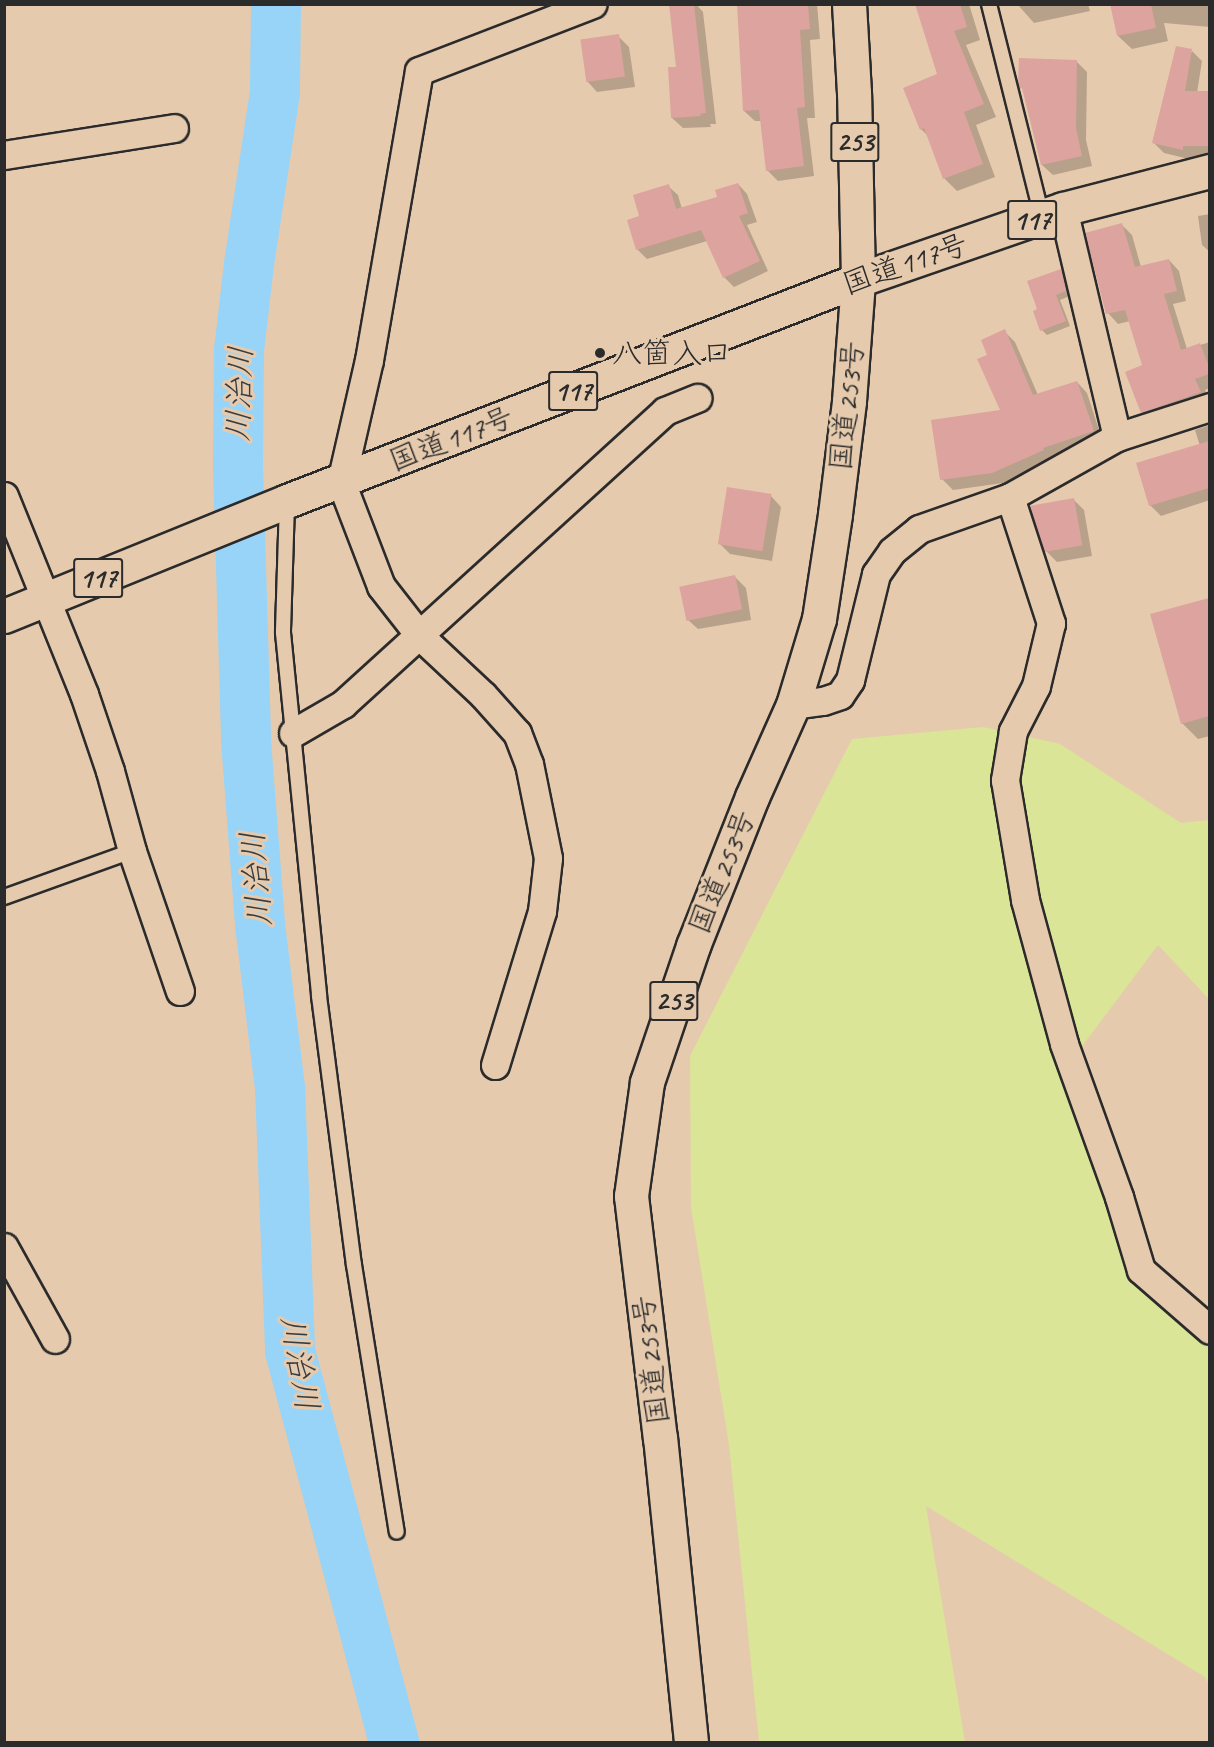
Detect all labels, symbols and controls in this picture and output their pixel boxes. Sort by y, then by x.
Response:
road number: 253 [830,117,880,167]
road number: 117 [1006,195,1058,245]
street label: 国道117号 [837,226,973,302]
place label: 八箇入口 [612,335,732,371]
street label: 国道253号 [822,339,872,473]
water label: 川治川 [219,345,261,443]
marker: 八箇入口 [593,346,607,360]
road number: 117 [548,366,598,416]
street label: 国道117号 [384,399,518,479]
road number: 117 [72,553,124,603]
street label: 国道253号 [681,805,763,939]
water label: 川治川 [234,830,280,928]
road number: 253 [648,976,700,1026]
street label: 国道253号 [625,1293,677,1427]
water label: 川治川 [272,1312,326,1414]

